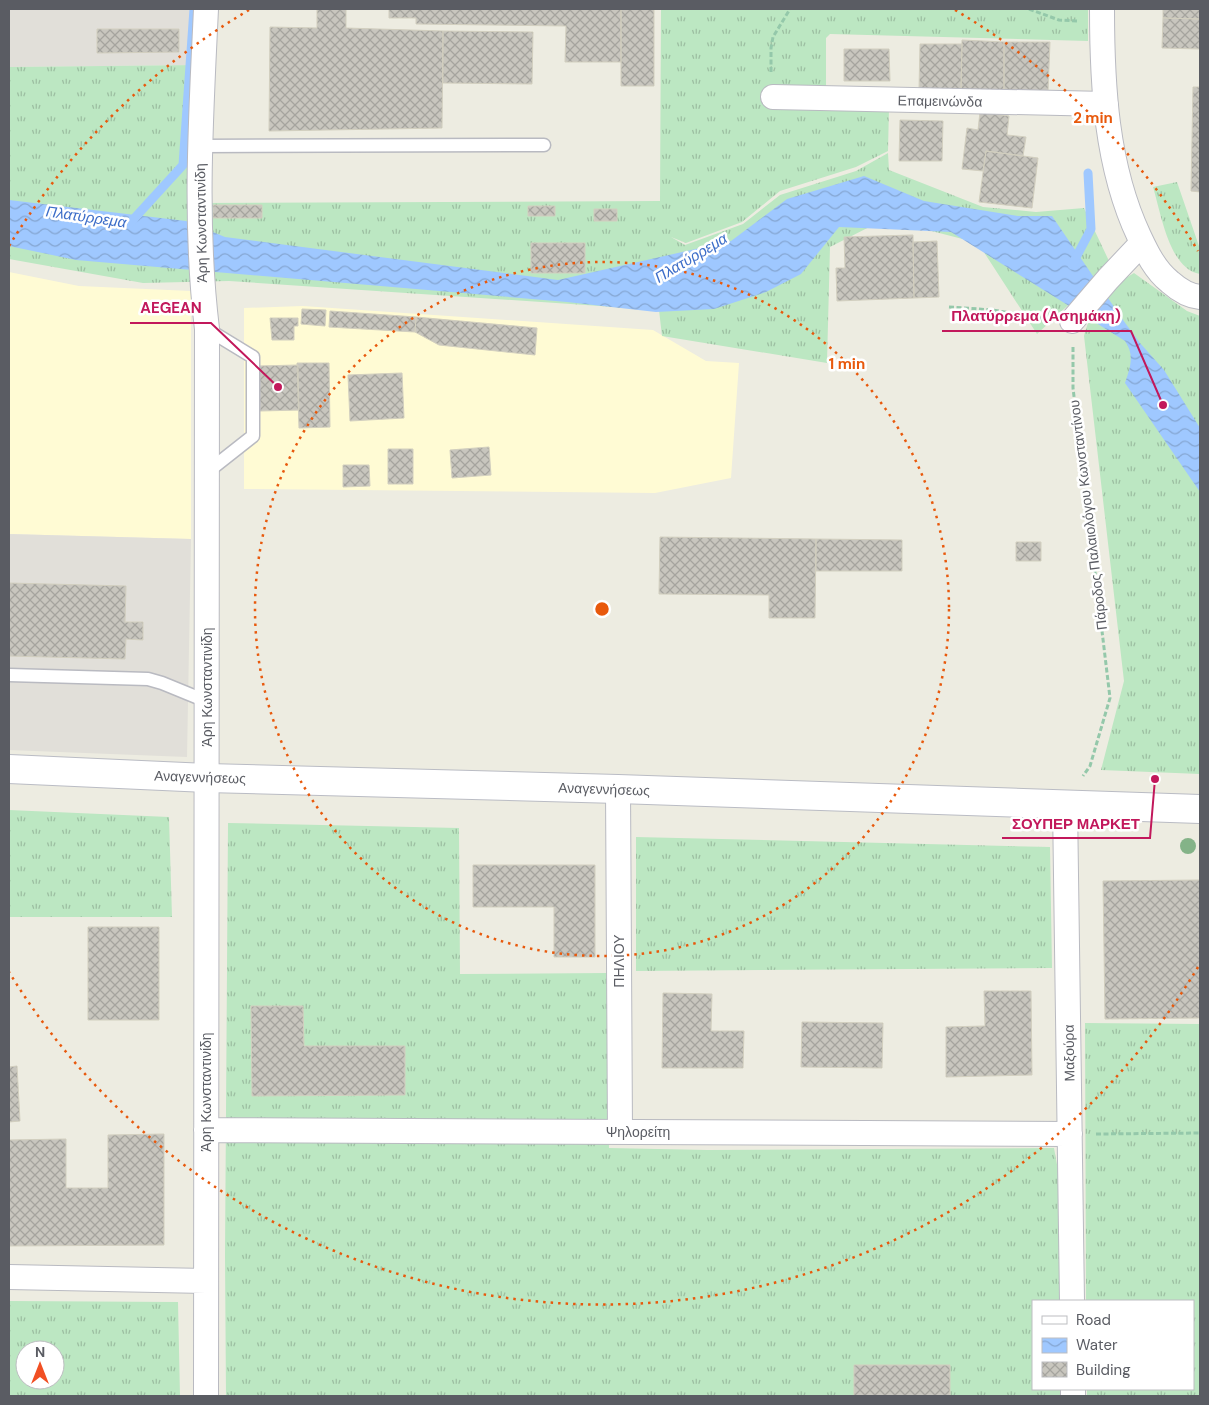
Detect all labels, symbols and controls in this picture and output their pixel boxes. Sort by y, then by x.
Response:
street label: Επαμεινώνδα [897,91,983,111]
text: 2 min [1073,108,1113,128]
street label: Άρη Κωνσταντινίδη [191,163,211,283]
water label: Πλατύρρεμα [45,201,128,233]
water label: Πλατύρρεμα [651,228,731,287]
callout: AEGEAN [130,293,211,323]
text: AEGEAN [140,298,202,318]
callout: Πλατύρρεμα (Ασημάκη) [942,301,1131,331]
text: Πλατύρρεμα (Ασημάκη) [951,306,1121,326]
text: 1 min [829,354,865,374]
street label: Πάροδος Παλαιολόγου Κωνσταντίνου [1065,399,1111,631]
centre of rings [593,600,611,618]
street label: Άρη Κωνσταντινίδη [198,627,216,747]
street label: Αναγεννήσεως [154,766,246,788]
street label: Αναγεννήσεως [558,778,650,800]
callout: ΣΟΥΠΕΡ ΜΑΡΚΕΤ [1002,808,1150,838]
text: ΣΟΥΠΕΡ ΜΑΡΚΕΤ [1012,814,1140,834]
street label: ΠΗΛΙΟΥ [610,934,628,988]
street label: Μαξούρα [1060,1024,1078,1082]
street label: Άρη Κωνσταντινίδη [197,1032,215,1152]
street label: Ψηλορείτη [606,1123,670,1141]
legend [1032,1300,1194,1390]
text: Road [1076,1310,1111,1330]
text: Water [1076,1335,1118,1355]
north arrow [15,1340,65,1390]
text: N [35,1343,45,1361]
text: Building [1076,1360,1131,1380]

